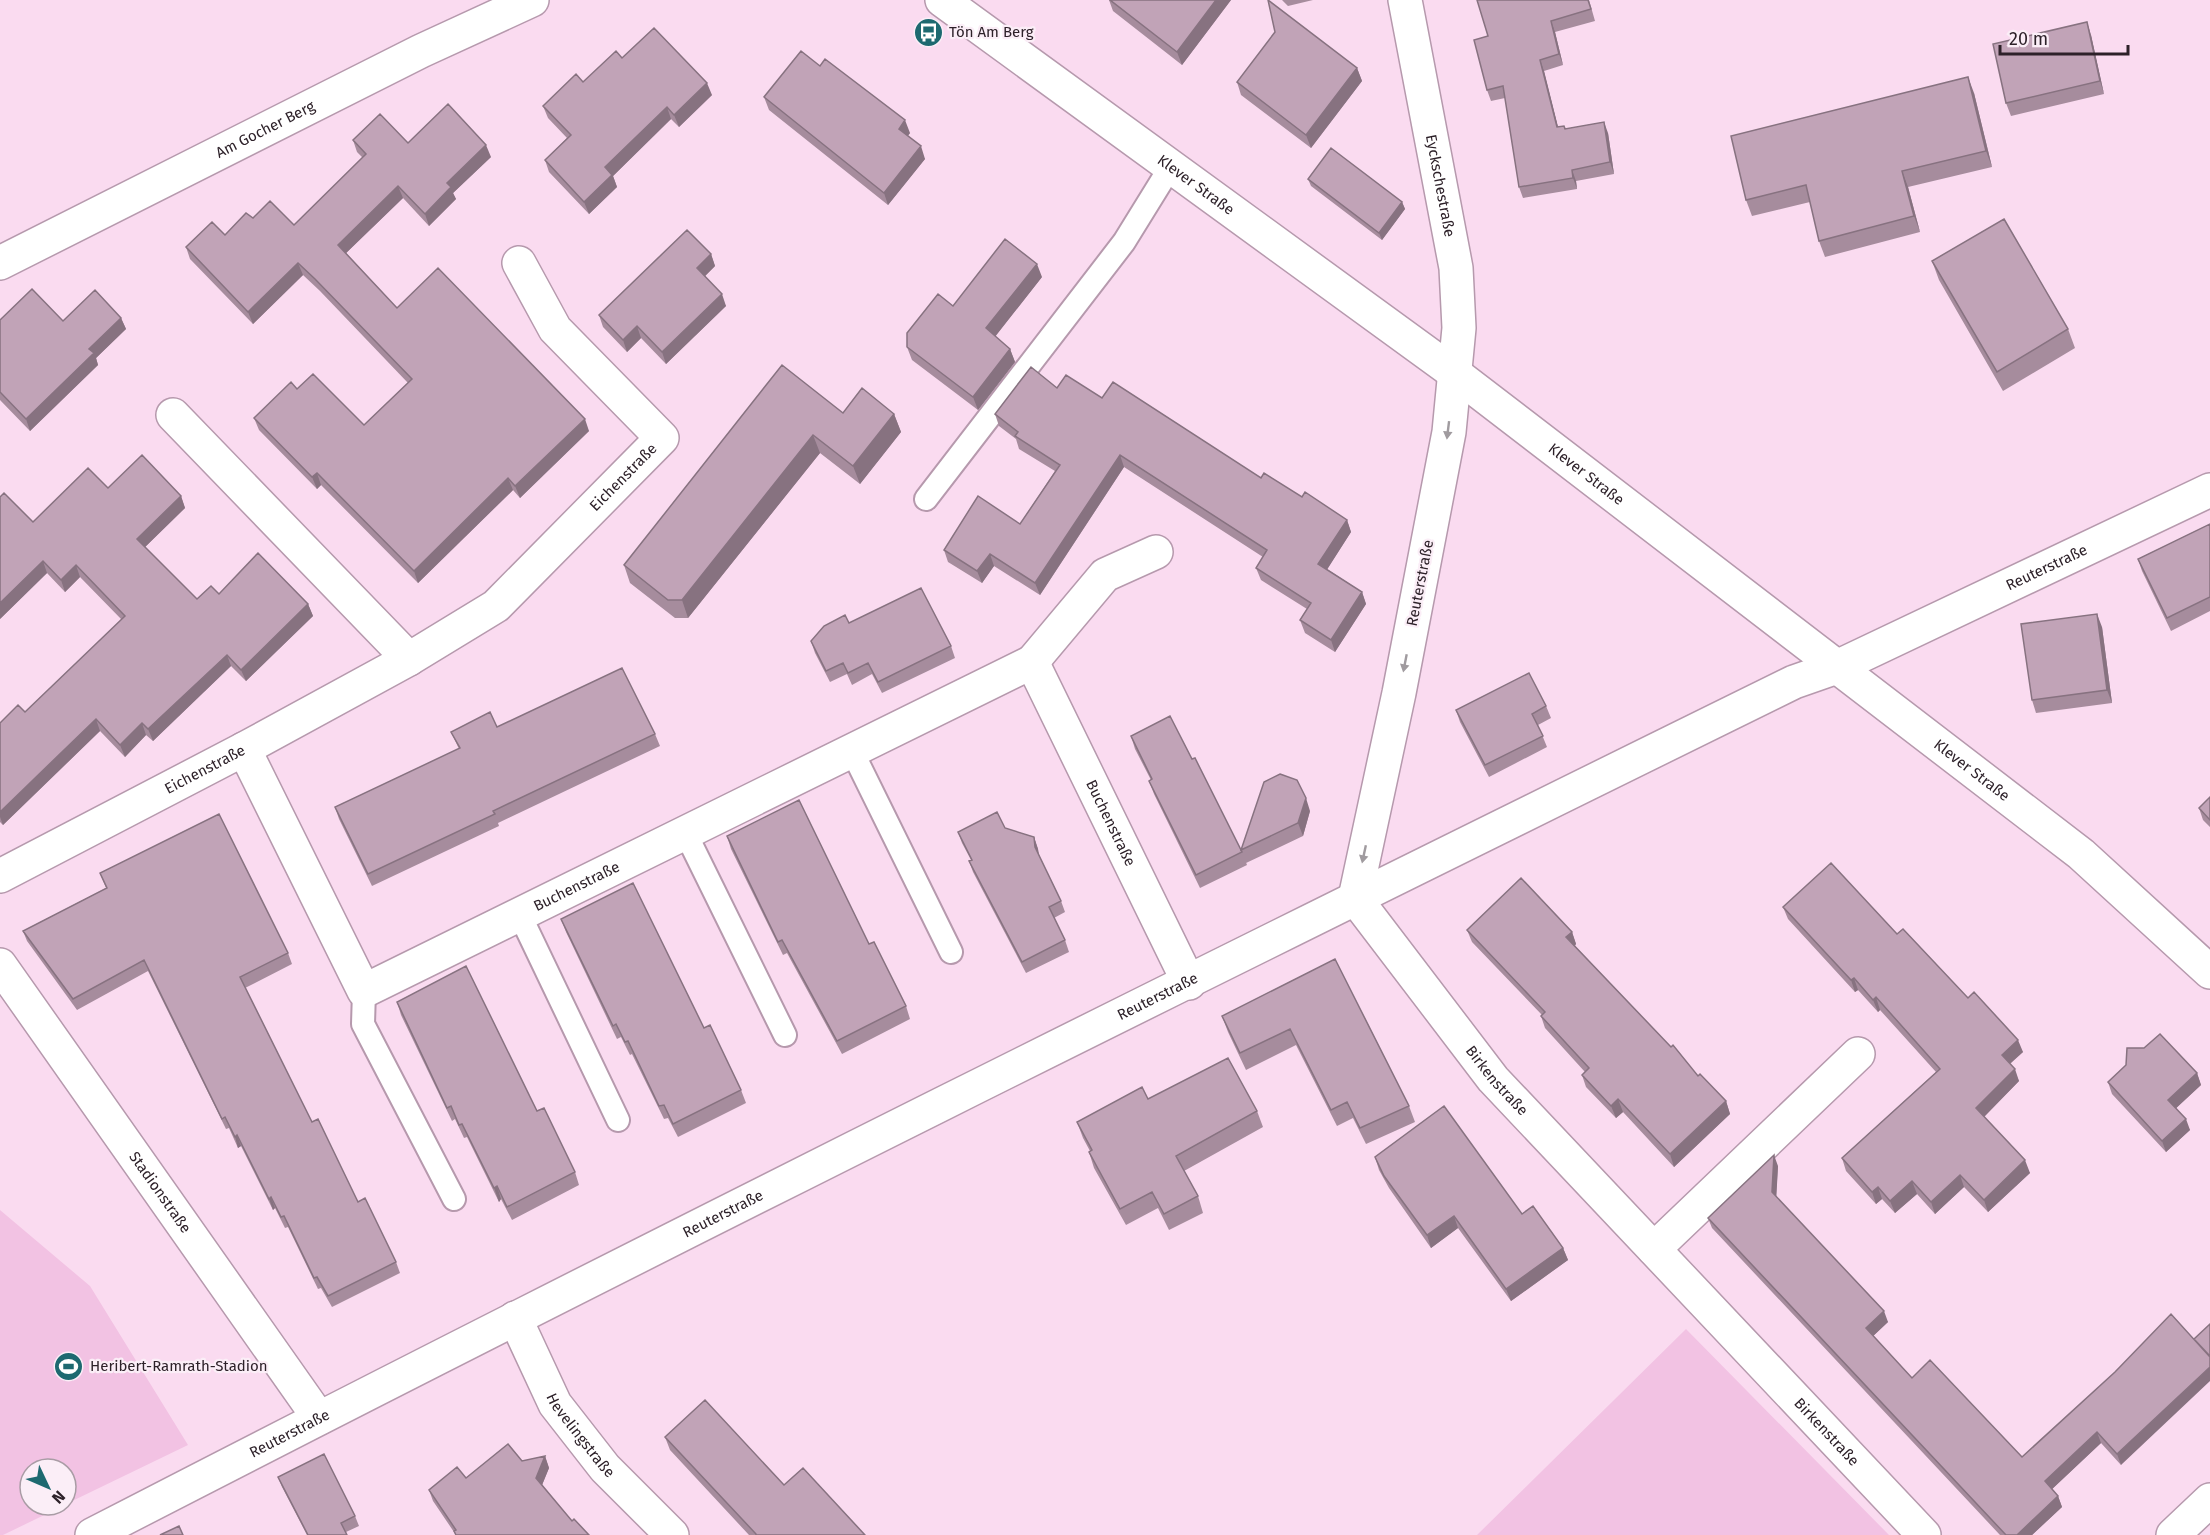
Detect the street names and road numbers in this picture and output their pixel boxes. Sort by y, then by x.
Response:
street label: Am Gocher Berg [213,97,318,162]
street label: Eyckschestraße [1422,133,1459,238]
street label: Klever Straße [1154,151,1238,219]
street label: Eichenstraße [586,439,661,515]
street label: Klever Straße [1545,439,1628,509]
street label: Reuterstraße [1403,538,1437,628]
street label: Reuterstraße [2003,541,2090,594]
street label: Klever Straße [1930,735,2013,805]
street label: Eichenstraße [162,741,248,798]
street label: Buchenstraße [1082,777,1139,869]
street label: Buchenstraße [530,858,623,915]
street label: Reuterstraße [1114,969,1201,1024]
street label: Birkenstraße [1462,1042,1532,1119]
street label: Stadionstraße [125,1148,195,1236]
street label: Reuterstraße [680,1186,766,1242]
street label: Hevelingstraße [542,1390,618,1481]
street label: Birkenstraße [1790,1394,1863,1470]
street label: Reuterstraße [246,1406,333,1462]

